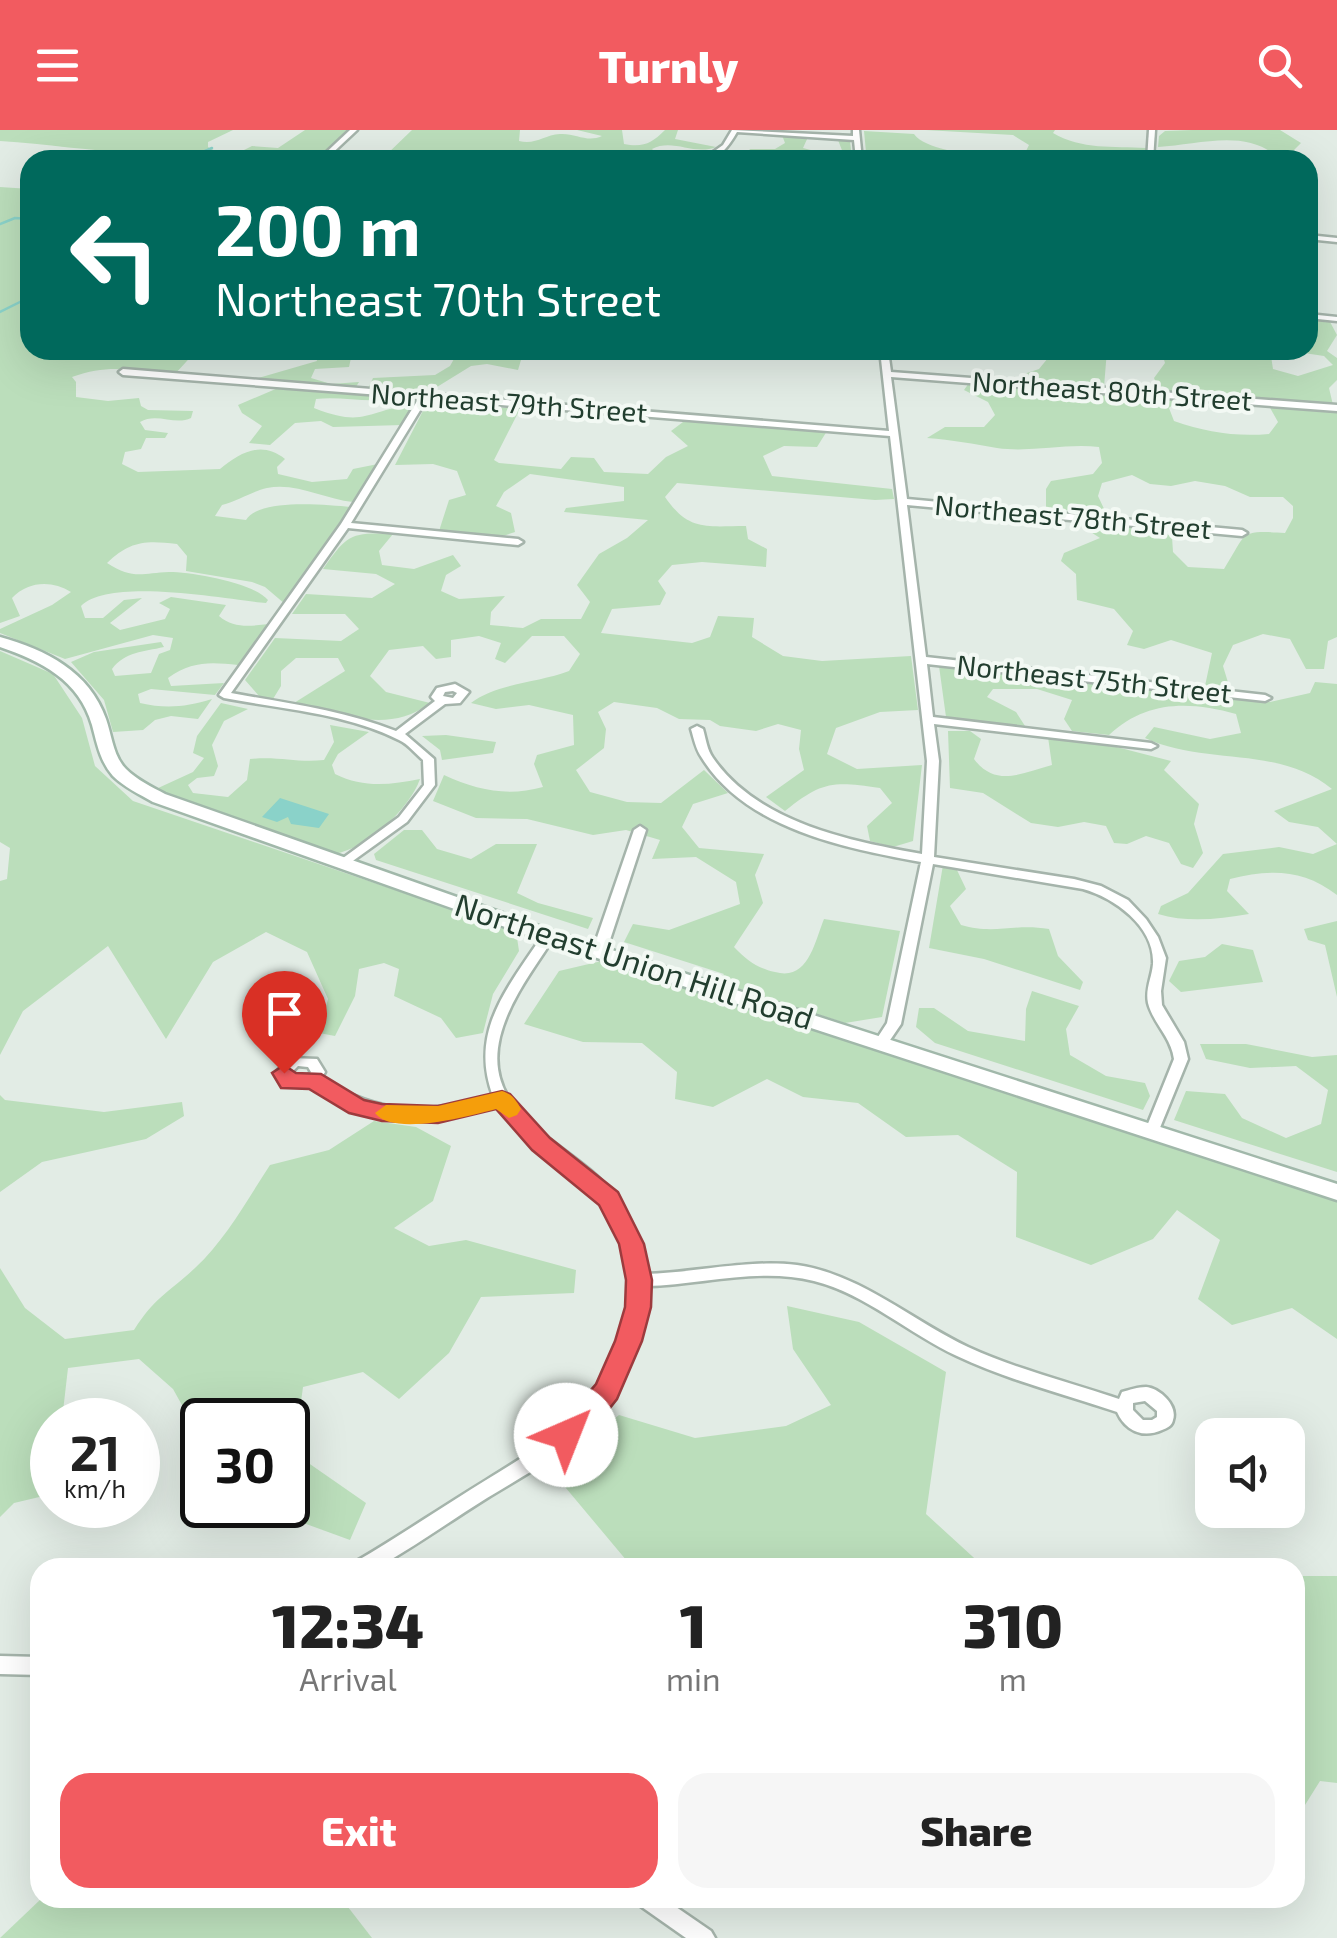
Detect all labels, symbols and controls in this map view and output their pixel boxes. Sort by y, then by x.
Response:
icon: menu [30,38,85,93]
text: Turnly [599,38,738,92]
icon: search [1252,38,1307,93]
text: 200 m [215,186,421,270]
icon: left [50,190,180,320]
text: Northeast 70th Street [215,271,661,325]
street label: Northeast 80th Street [971,363,1253,417]
street label: Northeast 79th Street [370,375,648,429]
street label: Northeast 78th Street [933,487,1213,545]
street label: Northeast 75th Street [955,647,1233,709]
street label: Northeast Union Hill Road [451,884,819,1036]
pin [242,971,327,1074]
icon: arrive [257,986,312,1041]
position arrow [514,1383,618,1487]
speed limit sign: 30 [180,1398,310,1528]
map controls [1195,1418,1305,1528]
button: sound [1195,1418,1305,1528]
text: 21 [70,1421,120,1481]
text: km/h [64,1473,126,1503]
text: 12:34 [272,1588,424,1660]
text: 1 [680,1588,707,1660]
text: 310 [963,1588,1063,1660]
text: Arrival [299,1659,397,1697]
text: min [666,1659,721,1697]
text: m [999,1659,1027,1697]
button: Exit [60,1773,658,1888]
button: Share [678,1773,1275,1888]

